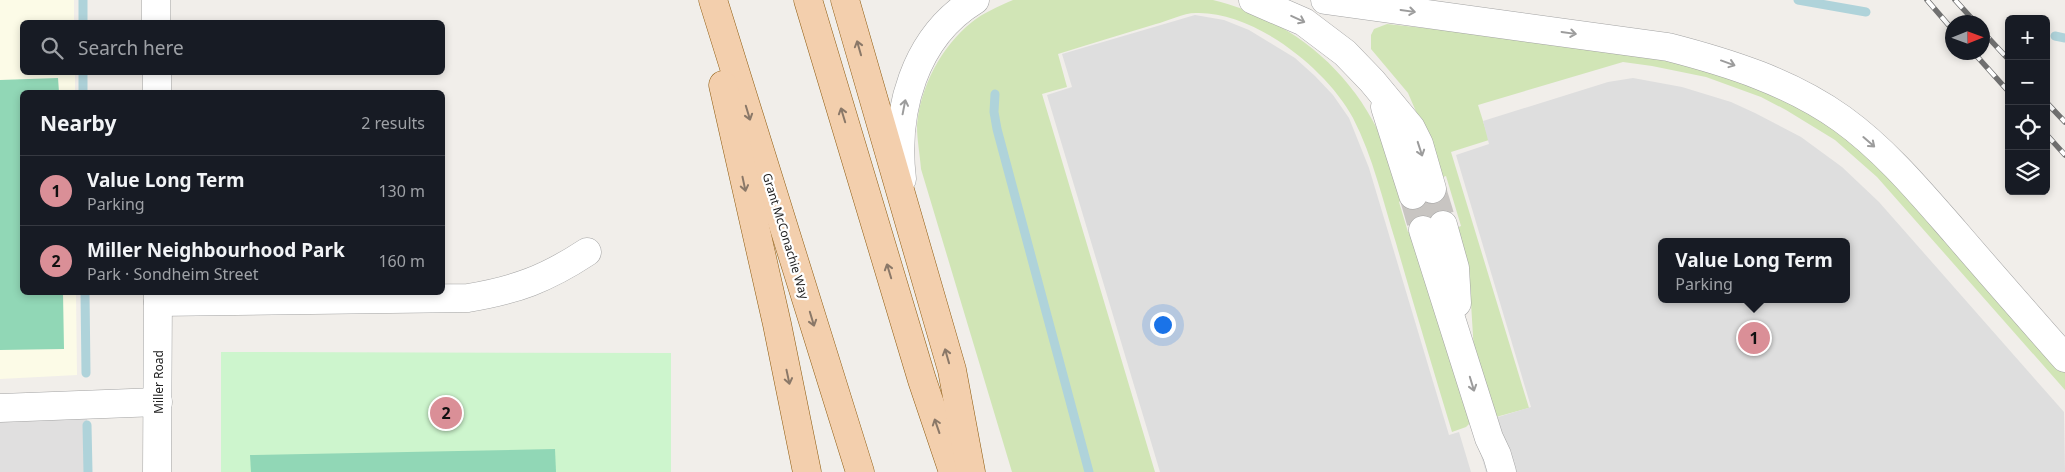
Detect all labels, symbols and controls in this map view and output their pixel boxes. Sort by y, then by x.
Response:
one-way arrow [1400,6,1416,16]
one-way arrow [1290,15,1305,25]
north arrow [1945,15,1990,60]
map controls [2005,15,2050,195]
button: + [2005,15,2050,60]
search box [20,20,445,75]
one-way arrow [1561,29,1577,39]
icon: search [38,34,66,62]
text: Search here [78,35,184,61]
one-way arrow [854,40,863,56]
one-way arrow [1720,59,1736,68]
button: − [2005,60,2050,105]
one-way arrow [899,99,909,115]
one-way arrow [744,105,754,121]
button: locate [2005,105,2050,150]
one-way arrow [837,107,847,123]
text: Nearby [40,109,116,137]
text: 2 results [361,112,425,134]
one-way arrow [1862,136,1875,147]
one-way arrow [1416,141,1425,156]
button: layers [2005,150,2050,195]
text: Value Long Term [87,167,244,193]
street label: Grant McConachie Way [759,171,813,302]
one-way arrow [740,176,749,192]
text: 1 [51,180,61,202]
text: 130 m [378,180,425,202]
text: Parking [87,193,145,215]
text: Miller Neighbourhood Park [87,237,345,263]
popup [1658,238,1850,303]
text: Value Long Term [1675,247,1833,273]
text: 2 [51,250,61,272]
text: 160 m [378,250,425,272]
text: Park · Sondheim Street [87,263,258,285]
one-way arrow [884,263,894,279]
text: Parking [1675,273,1733,295]
one-way arrow [808,310,817,326]
your location [1150,312,1176,338]
pin: 1 [1738,319,1770,357]
one-way arrow [942,348,952,364]
street label: Miller Road [150,350,167,414]
one-way arrow [783,369,793,385]
one-way arrow [1468,376,1478,392]
pin: 2 [430,394,462,432]
one-way arrow [932,419,941,434]

